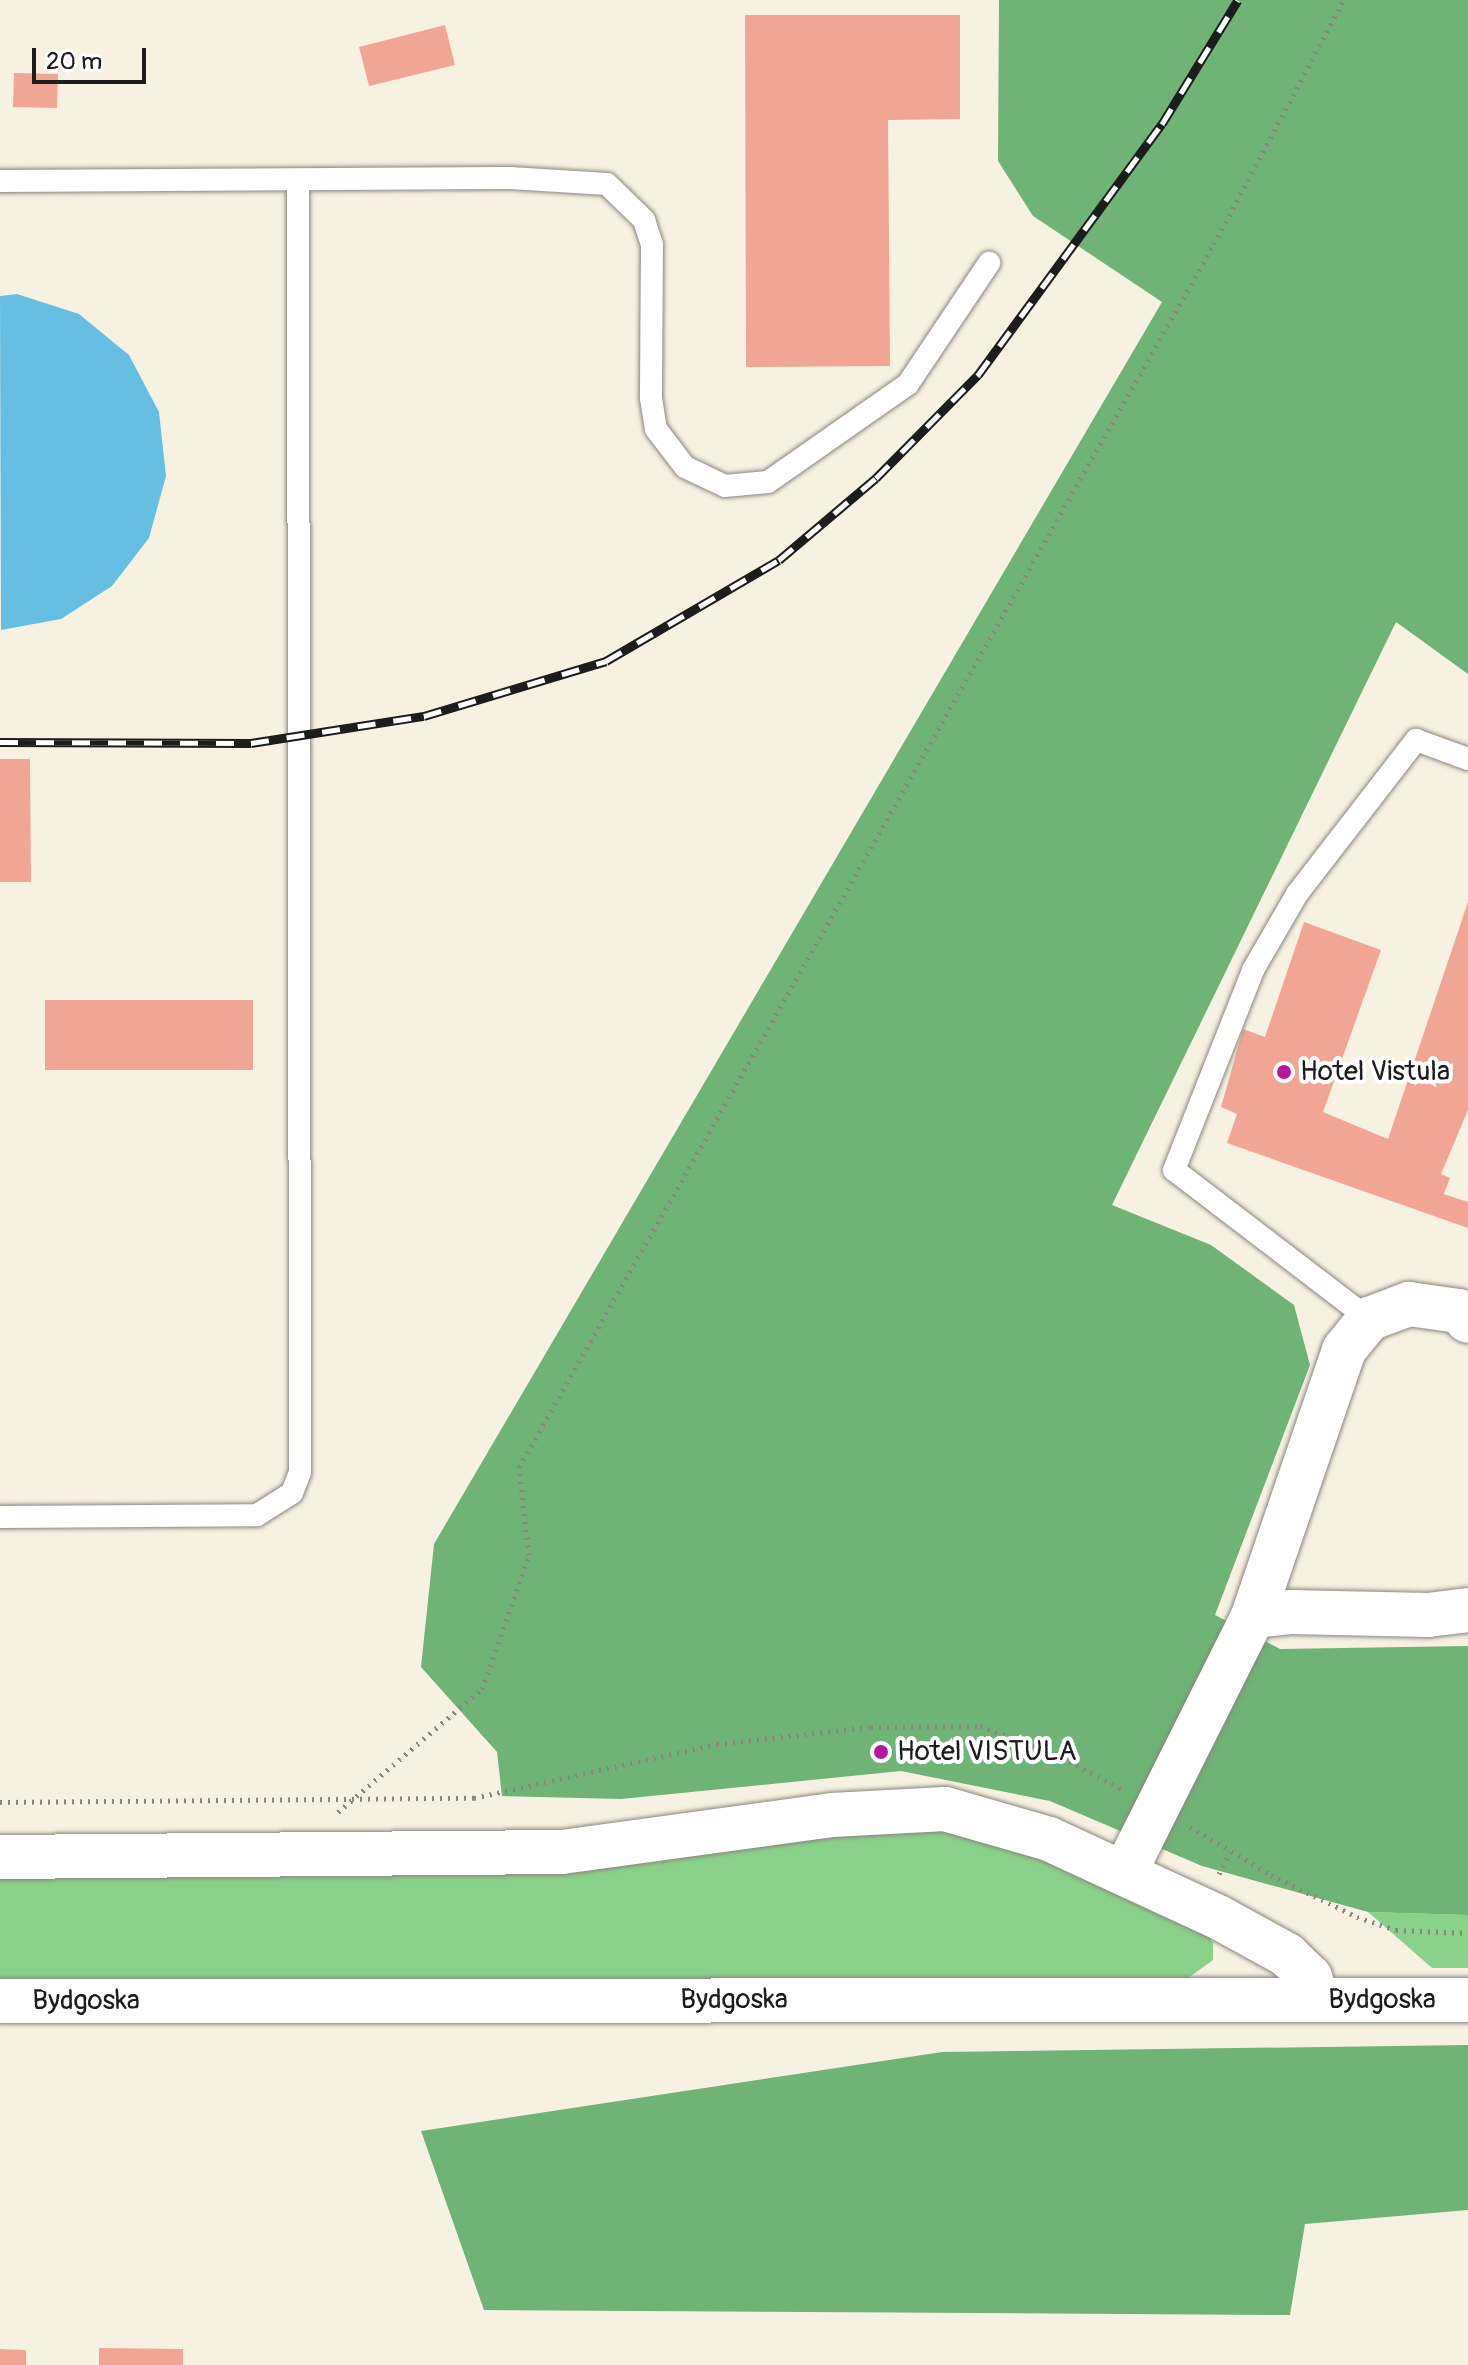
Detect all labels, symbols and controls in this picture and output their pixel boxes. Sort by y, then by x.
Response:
scale bar [36,32,150,82]
text: 20 m [46,47,102,76]
place label: Hotel Vistula [1300,1055,1450,1089]
marker: Hotel Vistula [1275,1063,1293,1081]
place label: Hotel VISTULA [897,1735,1077,1769]
marker: Hotel VISTULA [872,1743,890,1761]
street label: Bydgoska [680,1983,788,2017]
street label: Bydgoska [1328,1983,1436,2017]
street label: Bydgoska [32,1984,140,2018]

